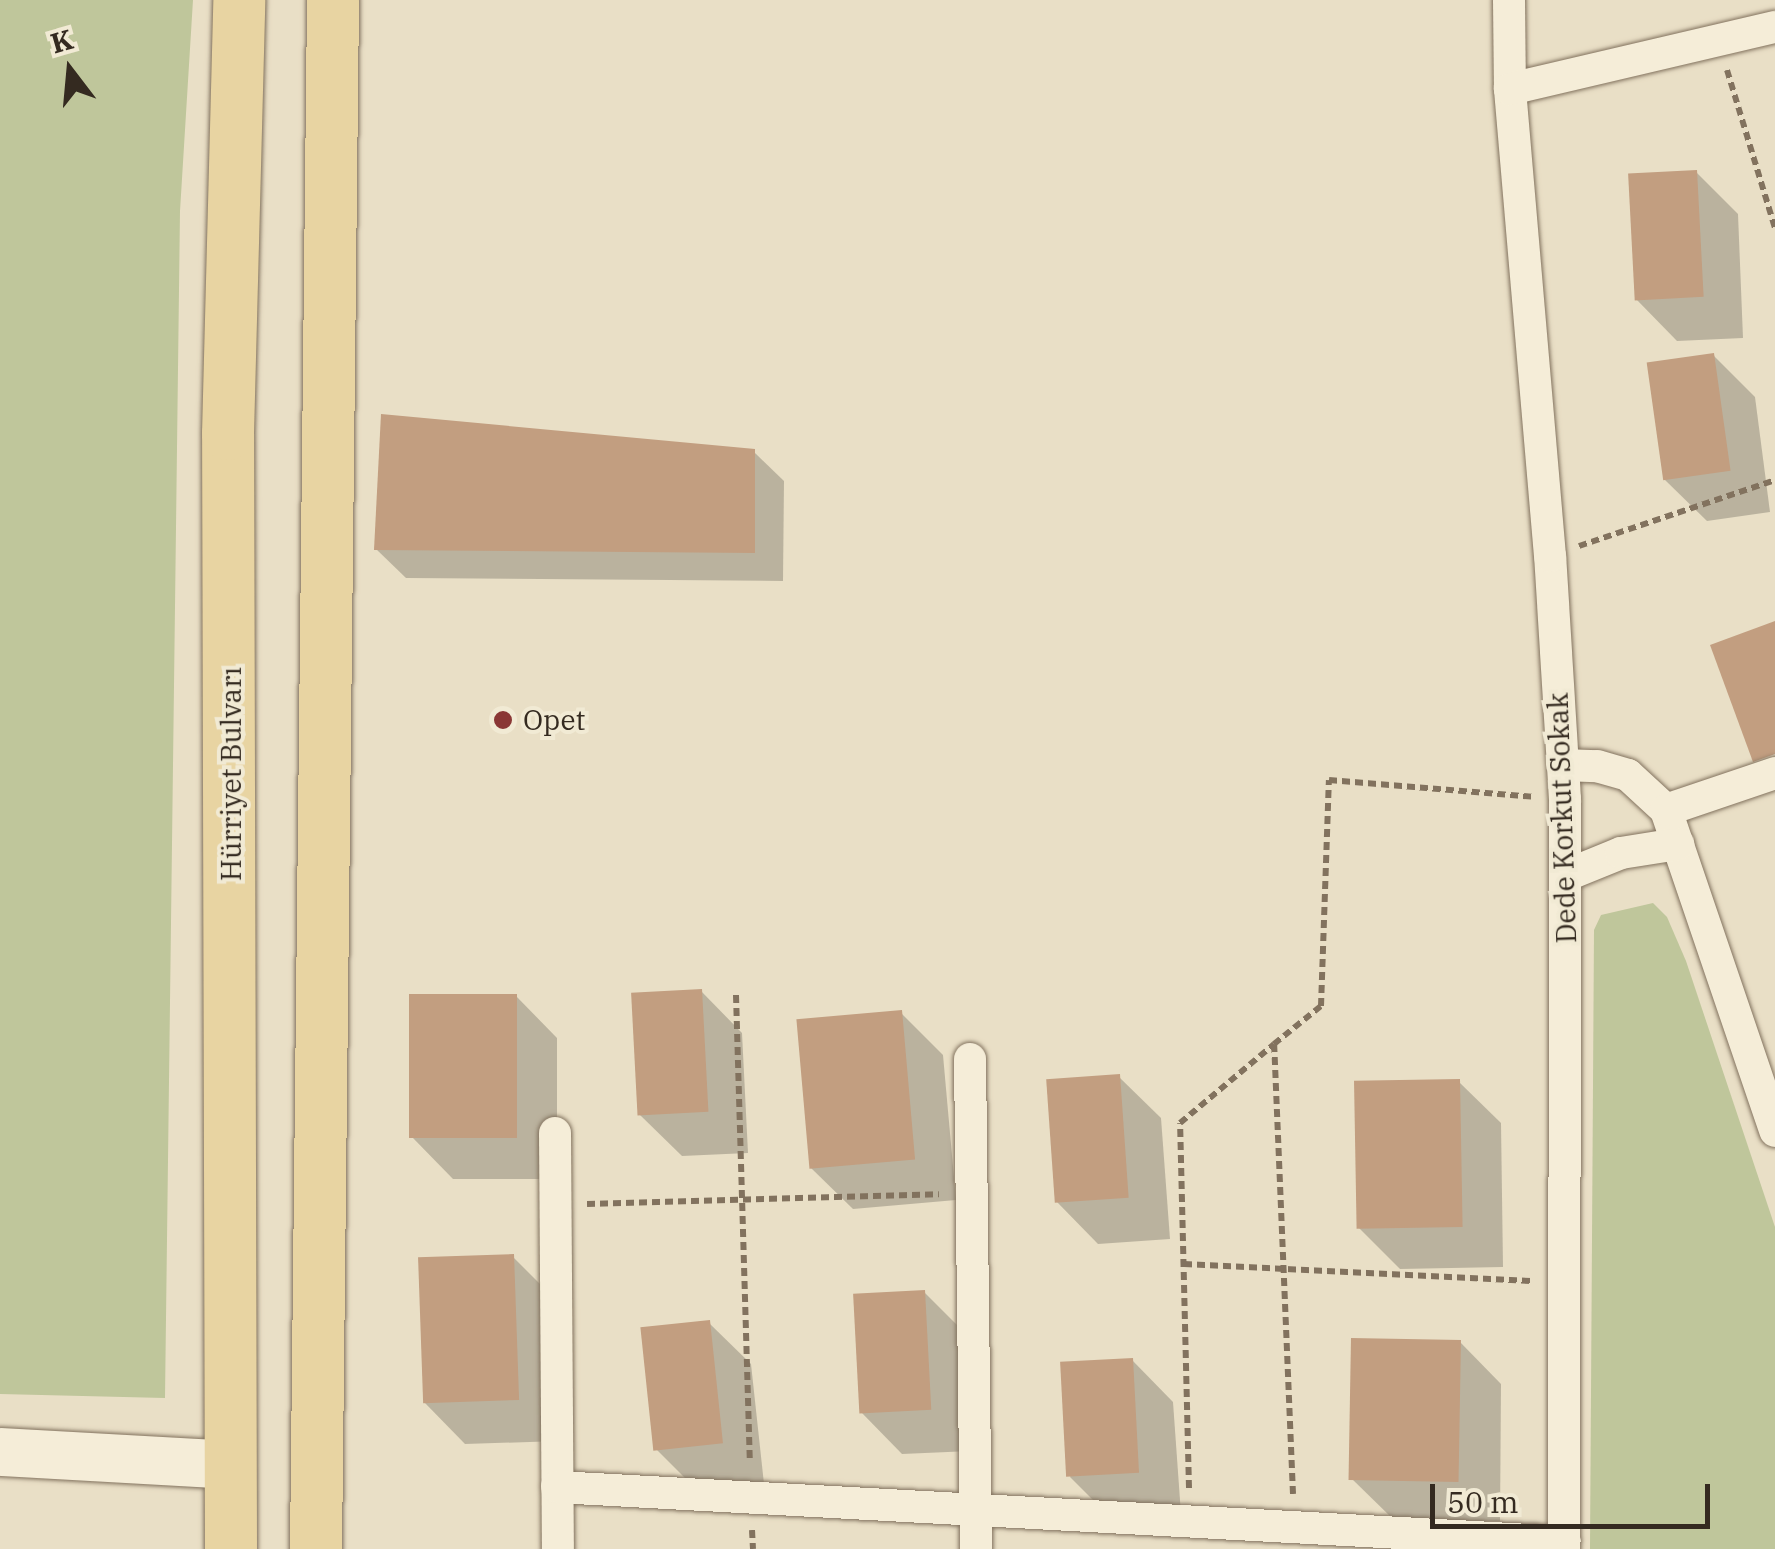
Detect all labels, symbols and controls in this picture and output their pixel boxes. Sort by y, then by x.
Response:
north arrow [20,20,120,120]
text: K [46,20,77,61]
street label: Hürriyet Bulvarı [214,667,248,881]
street label: Dede Korkut Sokak [1541,692,1583,944]
place label: Opet [523,703,585,737]
marker: Opet [492,709,514,731]
scale bar [1435,1464,1715,1526]
text: 50 m [1447,1482,1519,1521]

